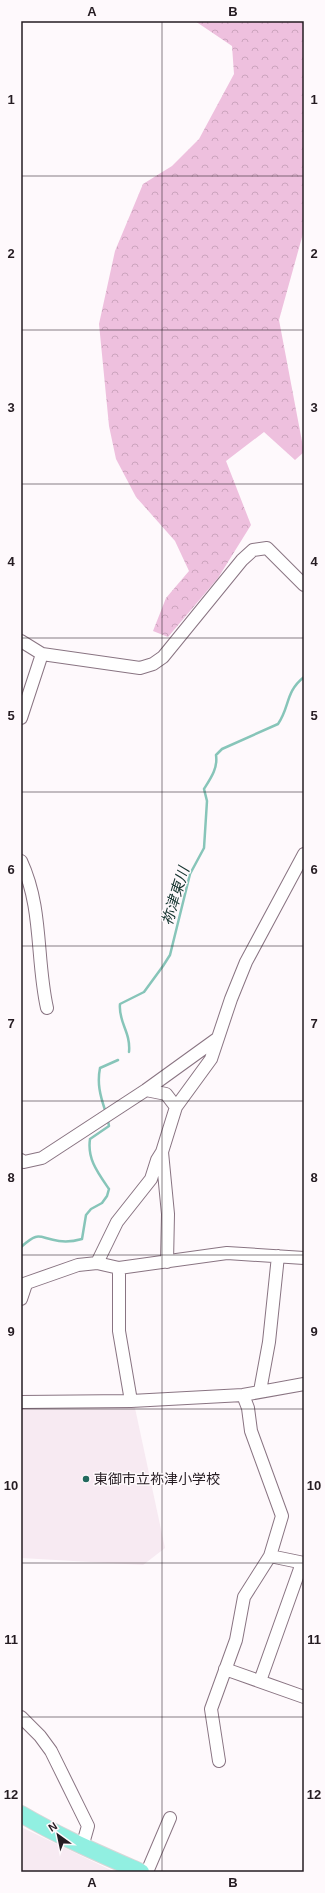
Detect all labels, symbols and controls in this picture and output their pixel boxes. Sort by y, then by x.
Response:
text: A [87,4,97,19]
text: B [228,4,238,19]
text: 1 [7,92,15,107]
text: 1 [310,92,318,107]
text: 2 [7,246,15,261]
text: 2 [310,246,318,261]
text: 3 [7,400,15,415]
text: 3 [310,400,318,415]
text: 4 [7,554,15,569]
text: 4 [310,554,318,569]
text: 5 [7,708,15,723]
text: 5 [310,708,318,723]
text: 6 [7,862,15,877]
text: 6 [310,862,318,877]
water label: 祢津東川 [158,863,192,927]
text: 7 [7,1016,15,1031]
text: 7 [310,1016,318,1031]
text: 8 [7,1170,15,1185]
text: 8 [310,1170,318,1185]
text: 9 [7,1324,15,1339]
text: 9 [310,1324,318,1339]
place label: 東御市立祢津小学校 [94,1471,220,1487]
marker: 東御市立祢津小学校 [81,1474,91,1484]
text: 10 [4,1478,18,1493]
text: 10 [307,1478,321,1493]
text: 11 [4,1632,18,1647]
text: 11 [307,1632,321,1647]
text: 12 [4,1787,18,1802]
text: 12 [307,1787,321,1802]
north arrow [38,1815,78,1855]
text: N [46,1819,59,1834]
text: A [87,1875,97,1890]
text: B [228,1875,238,1890]

